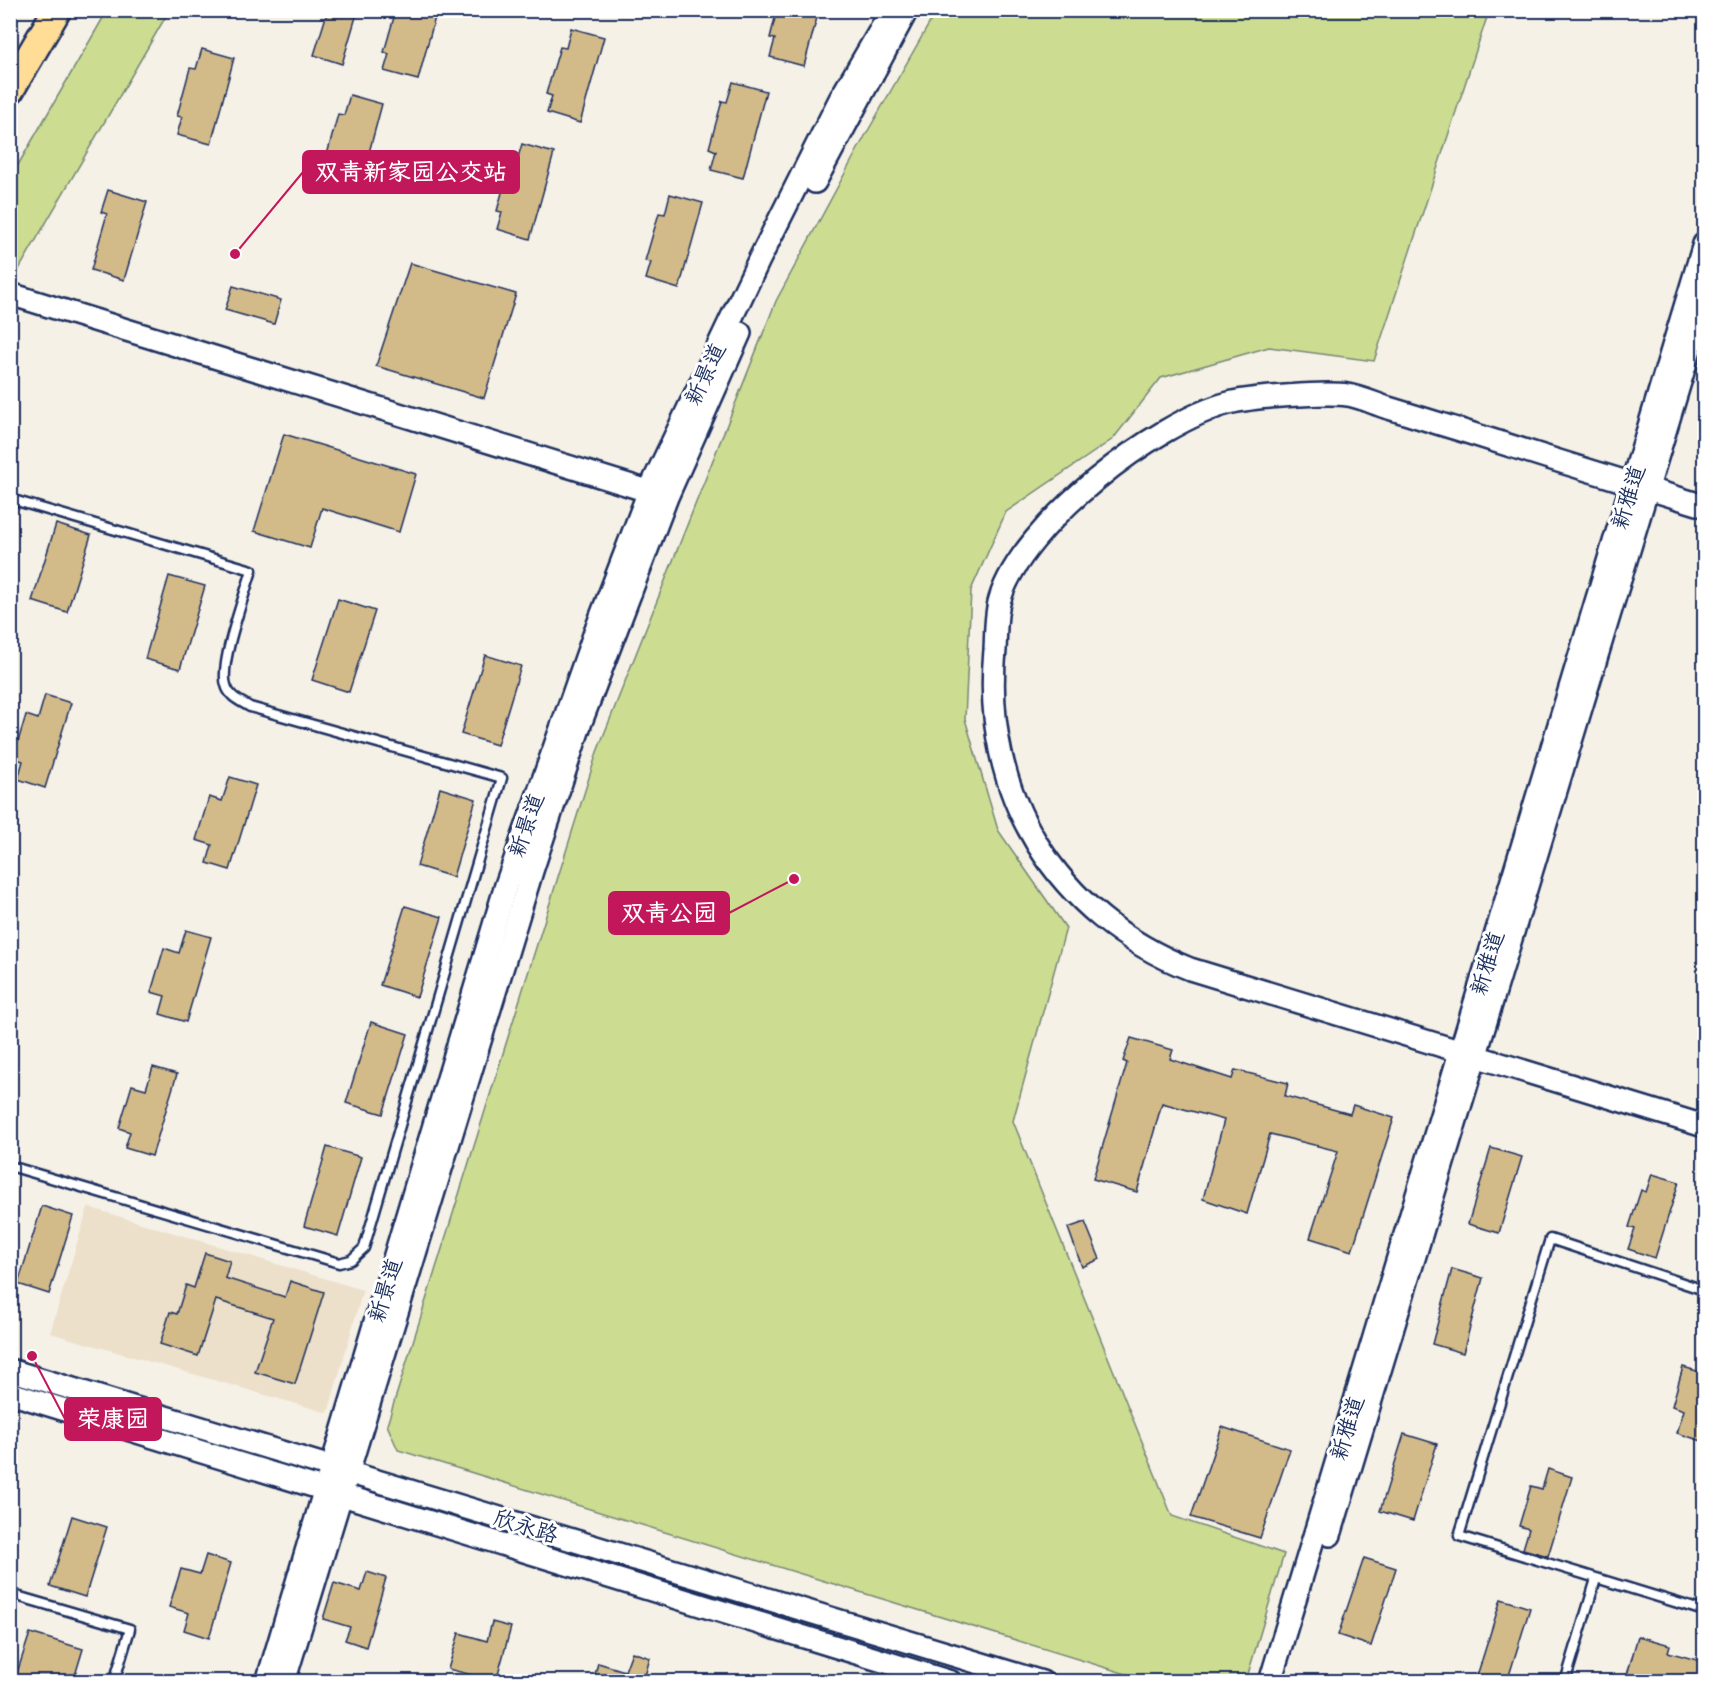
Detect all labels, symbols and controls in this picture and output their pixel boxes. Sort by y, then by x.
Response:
callout: 双青新家园公交站 [303,151,519,193]
text: 双青新家园公交站 [315,156,507,188]
street label: 新景道 [678,338,732,410]
street label: 新雅道 [1604,461,1652,533]
street label: 新景道 [502,789,550,861]
callout: 双青公园 [609,892,729,934]
text: 双青公园 [621,897,717,929]
street label: 新雅道 [1463,927,1511,999]
street label: 新景道 [361,1254,409,1326]
street label: 新雅道 [1323,1392,1371,1464]
callout: 荣康园 [65,1398,161,1440]
text: 荣康园 [77,1403,149,1435]
street label: 欣永路 [490,1502,562,1550]

